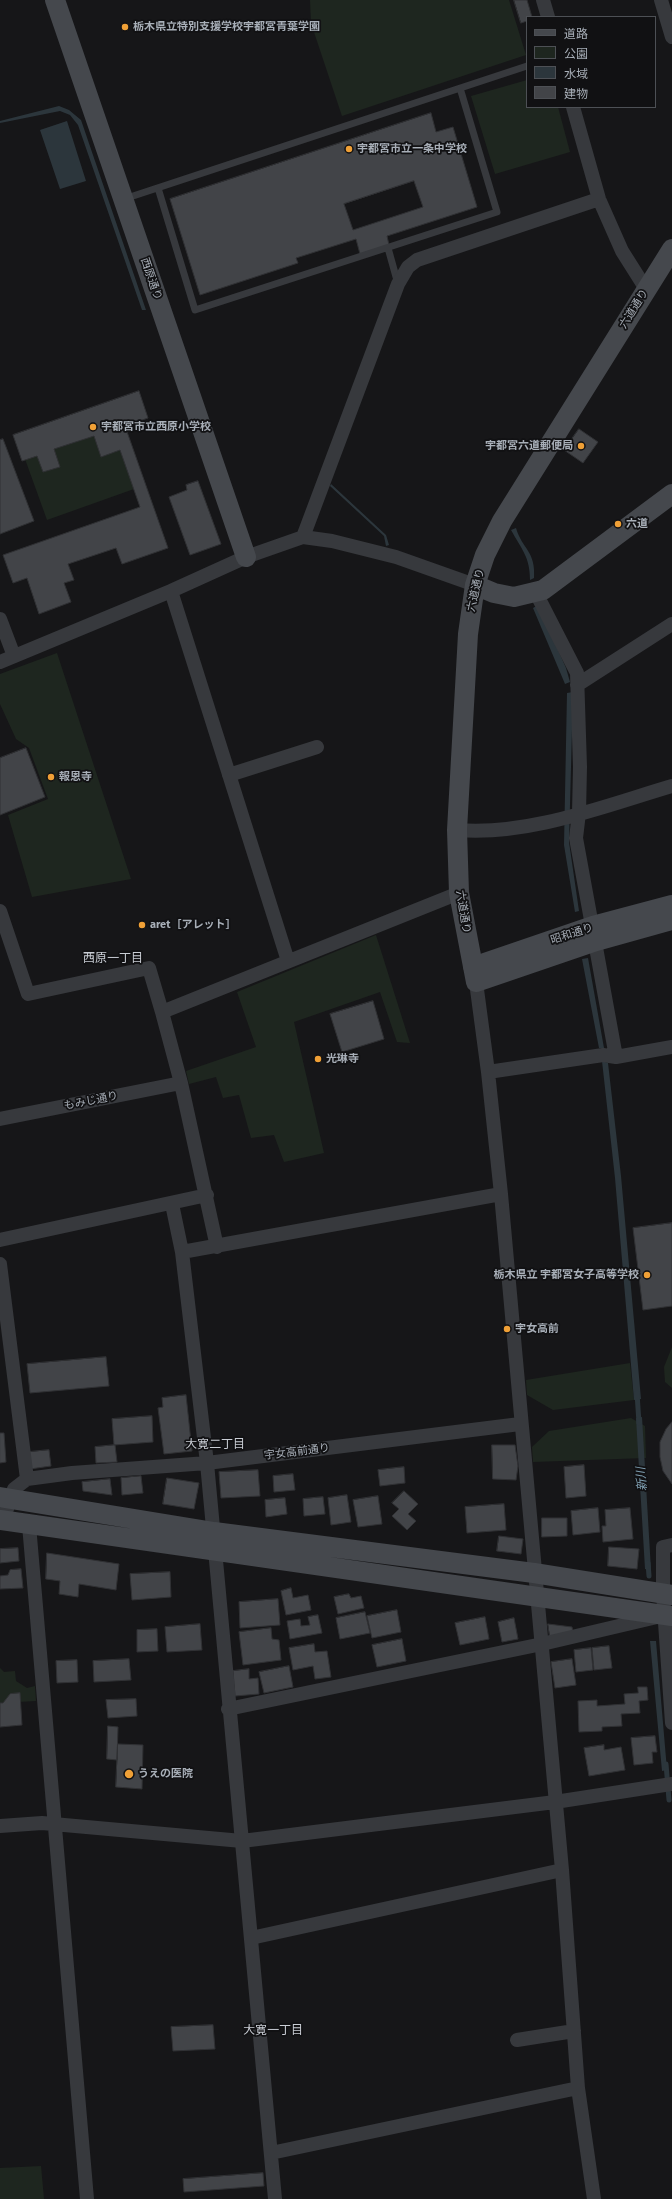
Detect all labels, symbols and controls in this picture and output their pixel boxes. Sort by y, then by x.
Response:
legend [526,16,656,108]
place label: 栃木県立特別支援学校宇都宮青葉学園 [133,20,320,34]
marker: 栃木県立特別支援学校宇都宮青葉学園 [120,22,130,32]
text: 道路 [564,27,588,41]
text: 公園 [564,47,588,61]
text: 水域 [564,67,588,81]
text: 建物 [564,87,588,101]
place label: 宇都宮市立一条中学校 [357,142,467,156]
marker: 宇都宮市立一条中学校 [344,144,354,154]
street label: 西原通り [138,256,164,302]
street label: 六道通り [617,287,651,331]
place label: 宇都宮市立西原小学校 [101,420,211,434]
marker: 宇都宮市立西原小学校 [88,422,98,432]
place label: 宇都宮六道郵便局 [485,439,573,453]
marker: 宇都宮六道郵便局 [576,441,586,451]
place label: 六道 [626,517,648,531]
marker: 六道 [613,519,623,529]
street label: 六道通り [465,567,487,613]
place label: 報恩寺 [59,770,92,784]
marker: 報恩寺 [46,772,56,782]
street label: 六道通り [453,889,473,935]
place label: aret［アレット］ [150,918,236,932]
marker: aret［アレット］ [137,920,147,930]
street label: 昭和通り [549,921,595,947]
district label: 西原一丁目 [83,952,143,966]
place label: 光琳寺 [326,1052,359,1066]
marker: 光琳寺 [313,1054,323,1064]
street label: もみじ通り [63,1089,119,1113]
place label: 栃木県立 宇都宮女子高等学校 [493,1268,639,1282]
marker: 栃木県立 宇都宮女子高等学校 [642,1270,652,1280]
place label: 宇女高前 [515,1322,559,1336]
marker: 宇女高前 [502,1324,512,1334]
district label: 大寛二丁目 [185,1438,245,1452]
street label: 宇女高前通り [263,1441,331,1463]
water label: 新川 [634,1467,650,1491]
place label: うえの医院 [138,1767,193,1781]
marker: うえの医院 [123,1768,135,1780]
district label: 大寛一丁目 [243,2024,303,2038]

